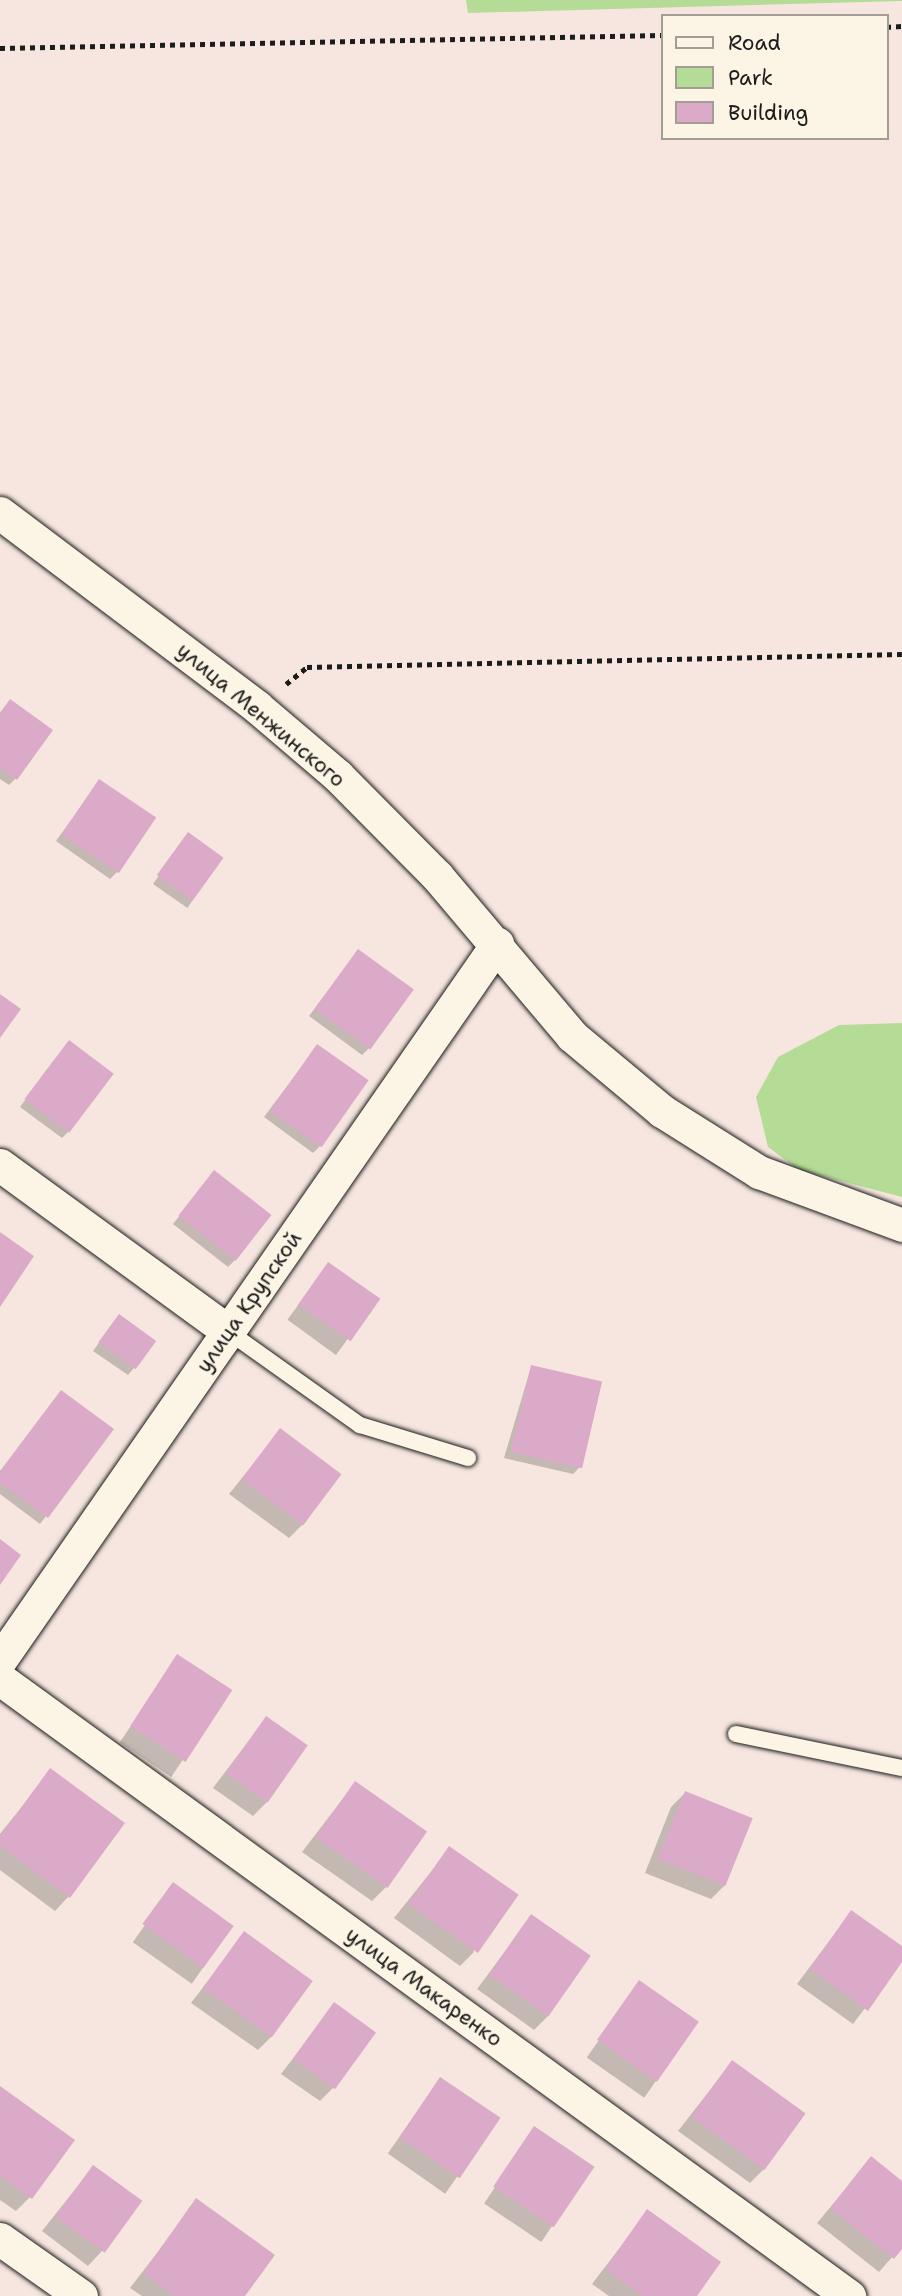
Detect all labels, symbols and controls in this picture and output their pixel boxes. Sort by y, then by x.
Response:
legend [660,14,888,140]
text: Road [728,29,781,57]
text: Park [728,64,773,92]
text: Building [728,99,808,127]
street label: улица Менжинского [172,637,350,793]
street label: улица Крупской [191,1227,307,1377]
street label: улица Макаренко [341,1922,507,2052]

